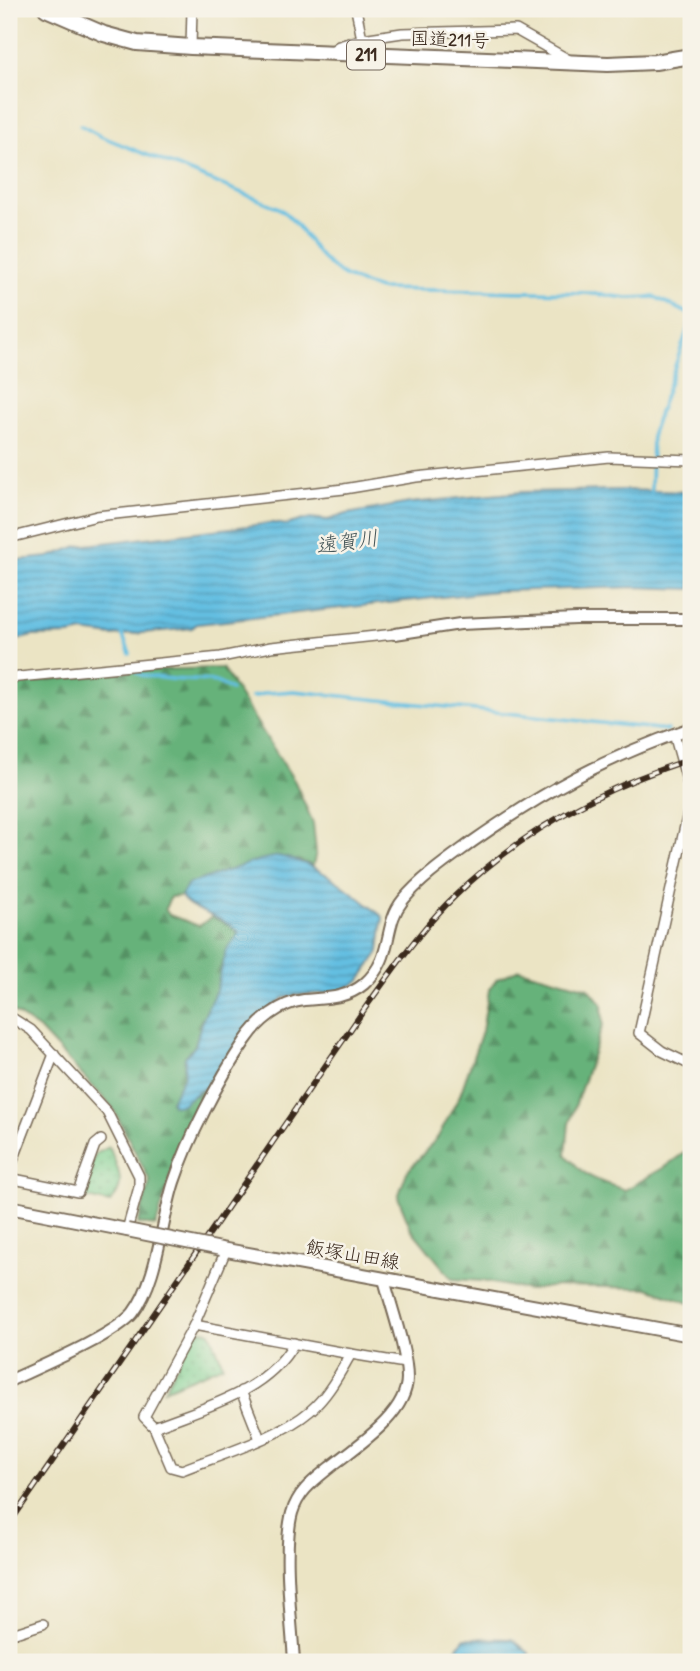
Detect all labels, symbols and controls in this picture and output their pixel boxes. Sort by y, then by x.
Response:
street label: 国道211号 [410,25,490,53]
road number: 211 [347,40,385,70]
water label: 遠賀川 [314,523,380,560]
street label: 飯塚山田線 [304,1233,402,1275]

